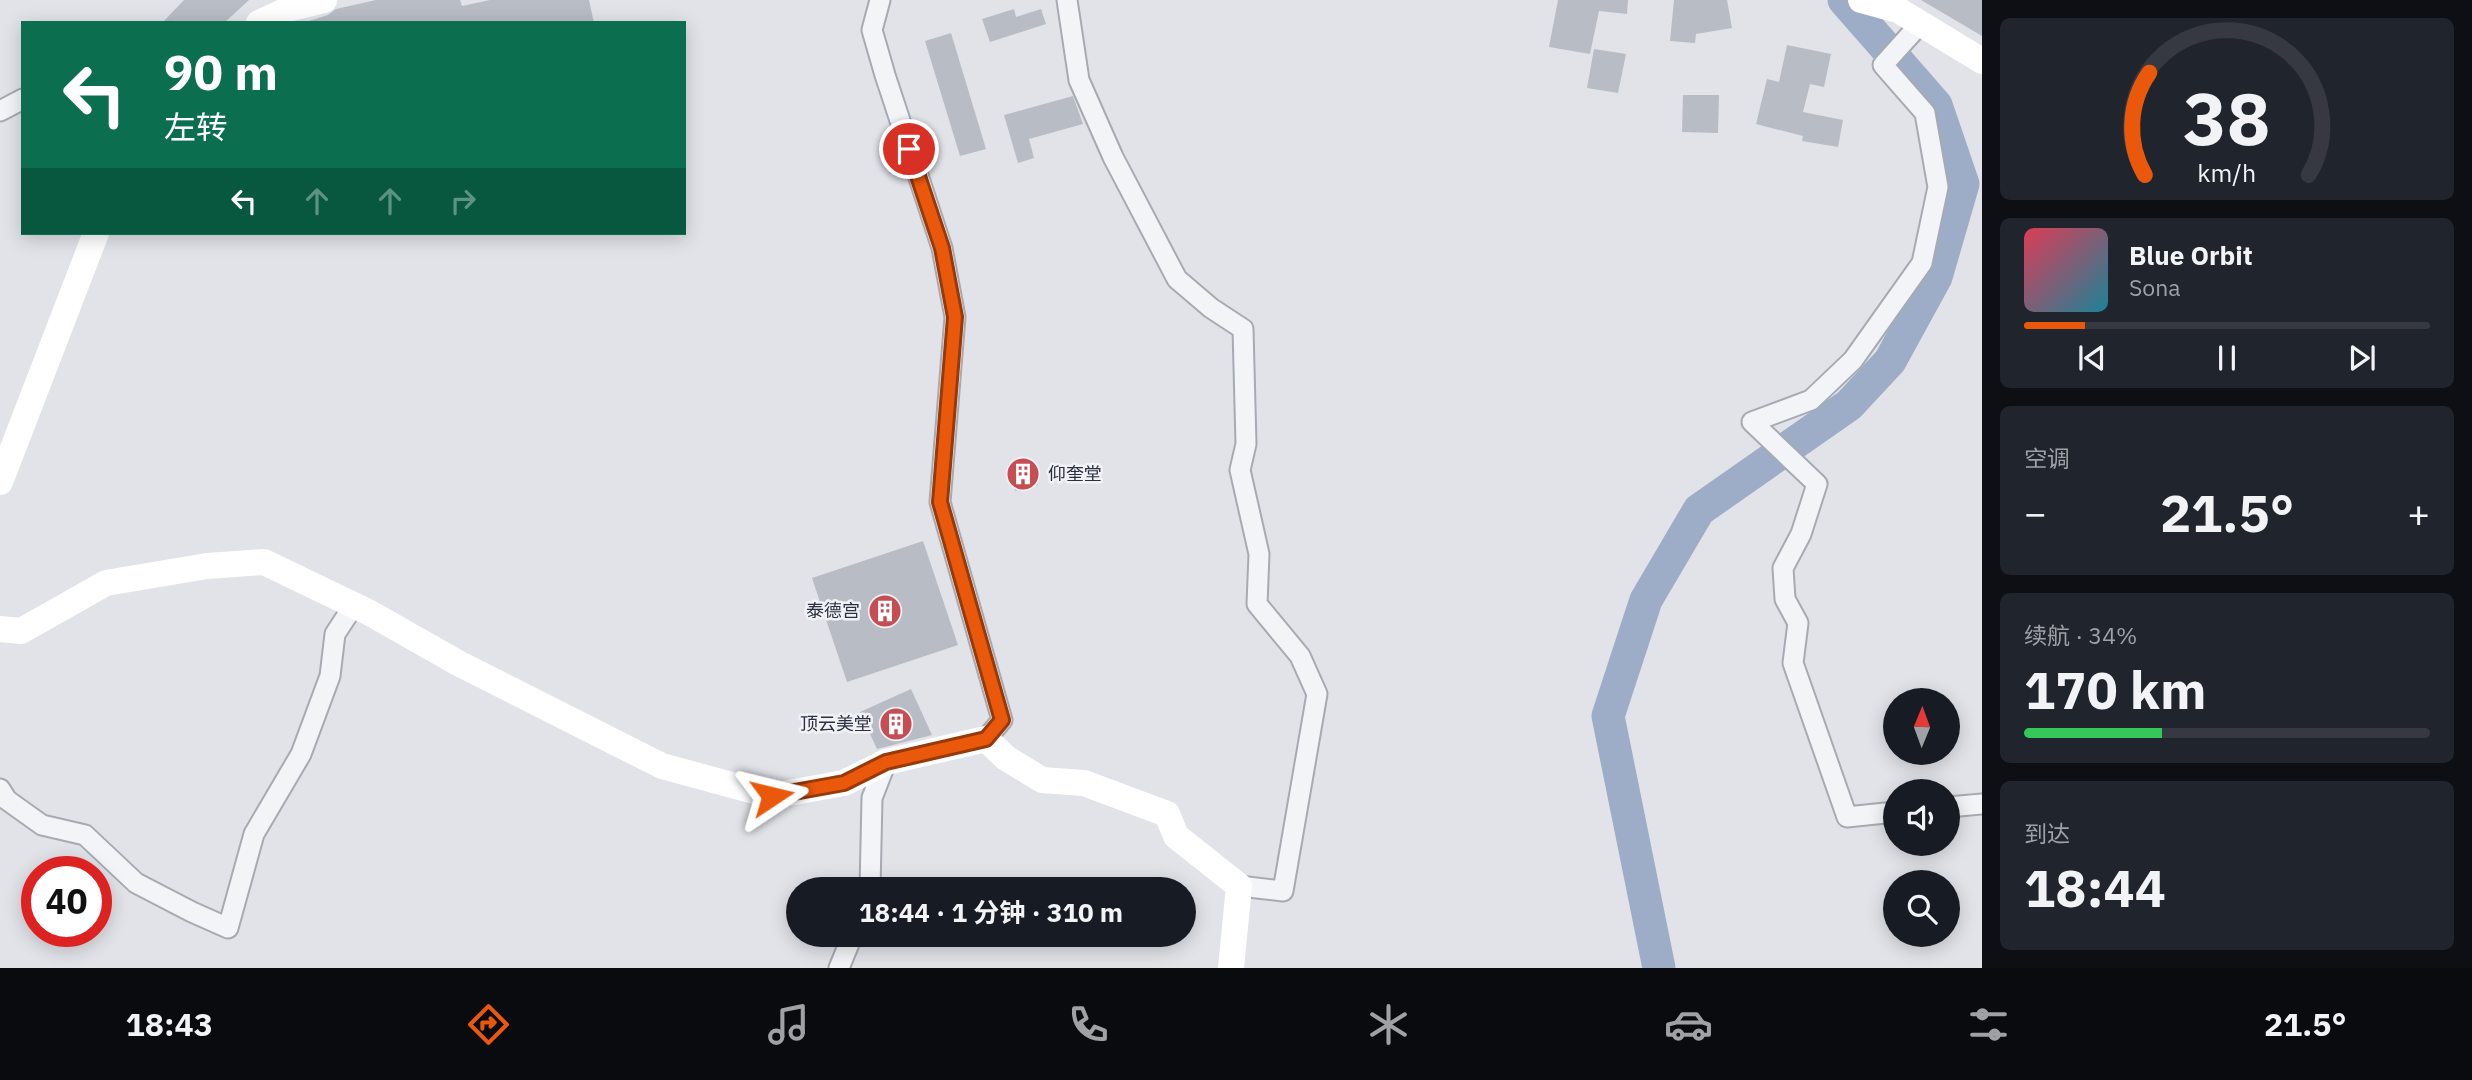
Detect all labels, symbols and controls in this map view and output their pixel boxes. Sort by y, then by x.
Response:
text: 90 m [164,40,278,103]
icon: left [49,49,140,140]
text: 38 [2183,70,2271,165]
text: 左转 [164,106,228,148]
pin [879,119,939,179]
icon: arrive [890,130,928,168]
text: km/h [2198,156,2256,189]
icon: left [225,182,263,220]
icon: ahead [298,182,336,220]
icon: ahead [371,182,409,220]
icon: right [444,182,482,220]
text: Blue Orbit [2129,238,2253,272]
text: Sona [2129,272,2181,302]
icon: previous [2073,339,2111,377]
icon: pause [2208,339,2246,377]
icon: next [2343,339,2381,377]
text: 空调 [2024,443,2070,473]
building icon: 仰奎堂 [1004,455,1042,493]
place label: 仰奎堂 [1048,462,1102,485]
text: 21.5° [2160,479,2294,546]
text: − [2024,488,2047,537]
text: + [2407,488,2430,537]
building icon: 泰德宫 [866,592,904,630]
place label: 泰德宫 [806,599,860,622]
text: 续航 · 34% [2024,620,2137,650]
text: 170 km [2024,656,2206,723]
north arrow [1883,688,1960,765]
map controls [1883,688,1960,947]
building icon: 顶云美堂 [877,705,915,743]
place label: 顶云美堂 [800,712,872,735]
position arrow [735,759,809,833]
button: sound [1883,779,1960,856]
text: 到达 [2024,818,2070,848]
text: 18:44 [2024,854,2166,921]
speed limit sign: 40 [21,856,112,947]
button: search [1883,870,1960,947]
text: 18:44 · 1 分钟 · 310 m [859,895,1123,929]
icon: directions [464,1000,513,1049]
icon: music [764,1000,813,1049]
icon: phone [1064,1000,1113,1049]
icon: climate [1364,1000,1413,1049]
icon: car [1664,1000,1713,1049]
icon: filters [1964,1000,2013,1049]
text: 18:43 [126,1003,213,1045]
text: 21.5° [2264,1003,2346,1045]

